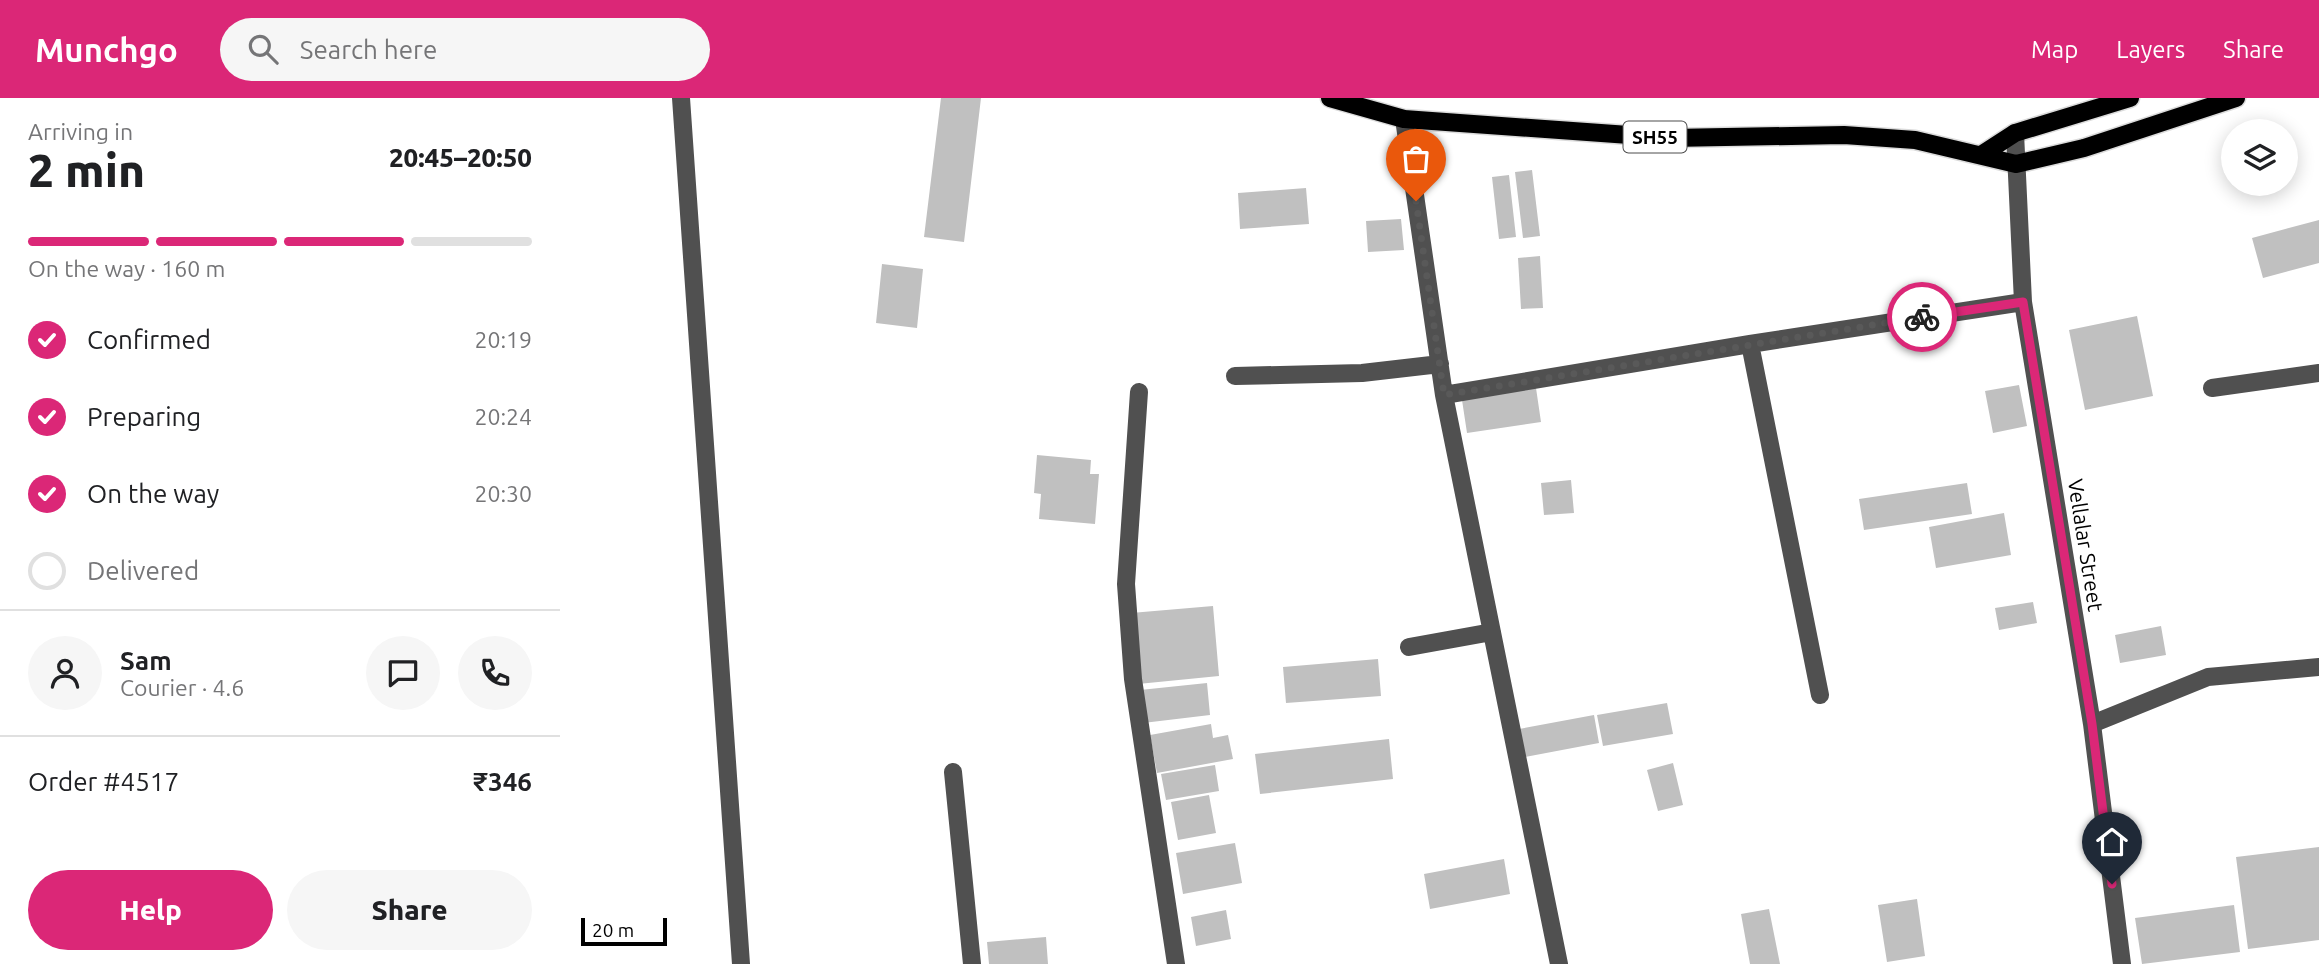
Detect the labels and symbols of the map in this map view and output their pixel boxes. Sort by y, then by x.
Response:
road number: SH55 [1624,121,1686,152]
pin [1386,129,1446,201]
courier [1887,282,1957,352]
street label: Vellalar Street [2064,477,2108,613]
pin [2082,812,2142,884]
scale bar [581,915,667,947]

